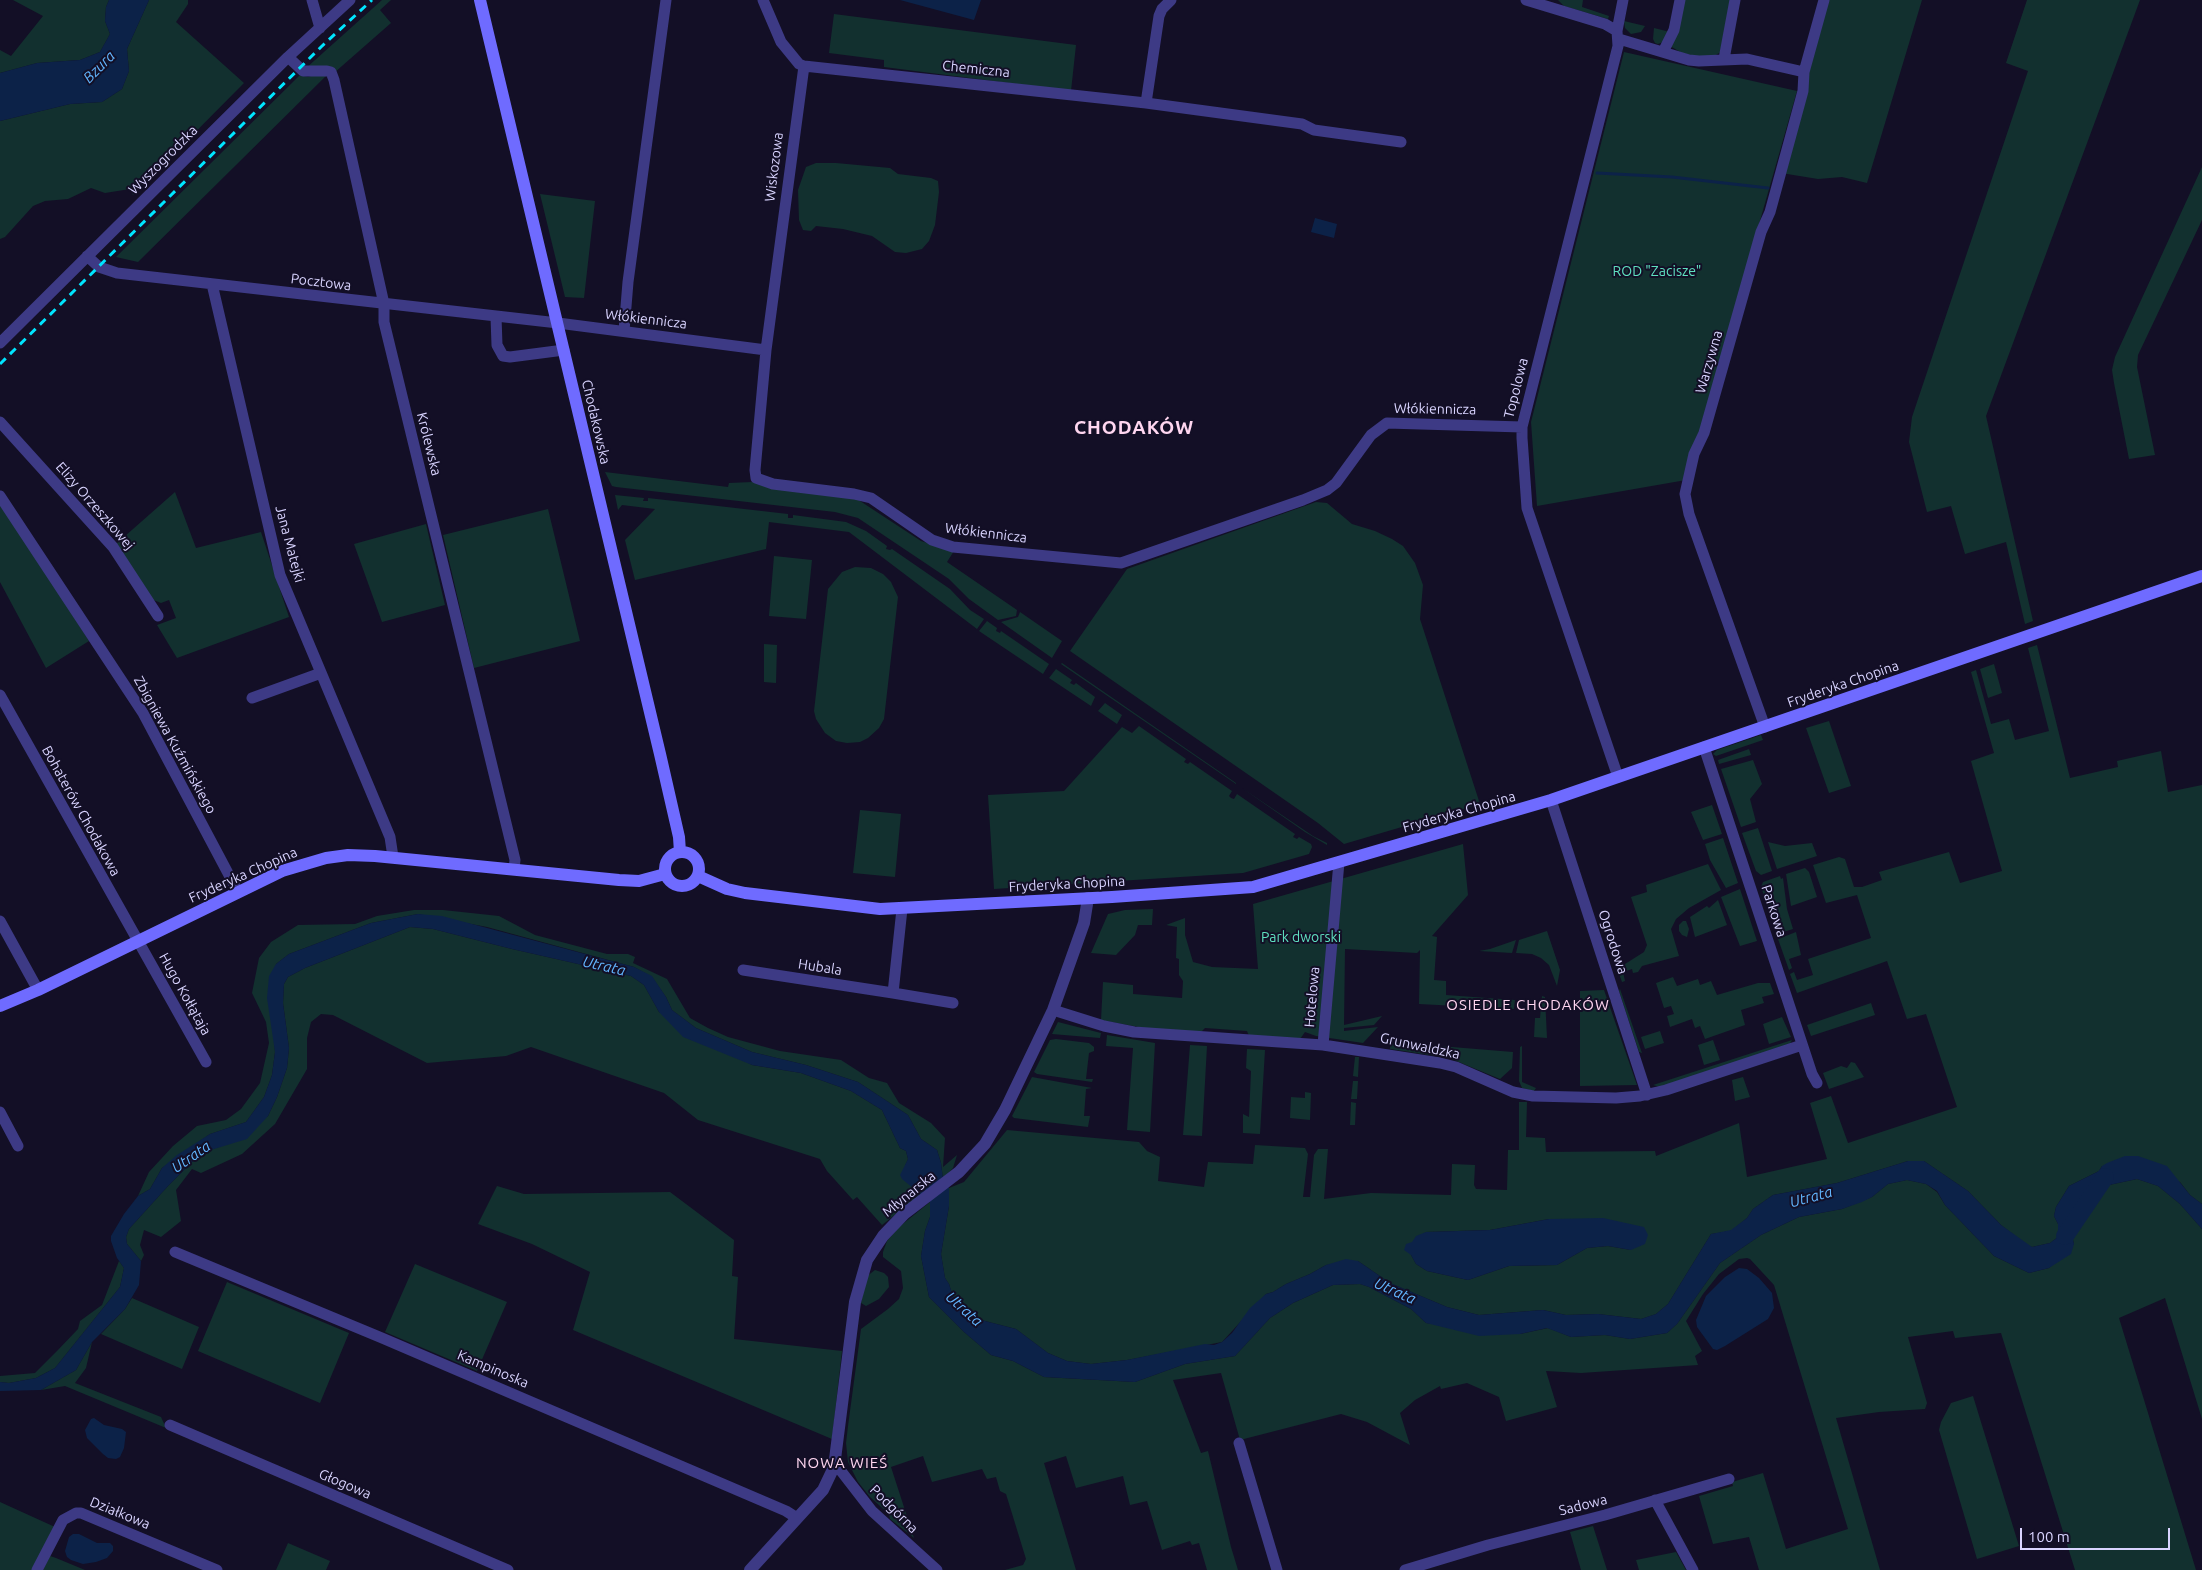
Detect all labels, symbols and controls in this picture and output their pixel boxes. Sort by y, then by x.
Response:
water label: Bzura [79,47,119,87]
street label: Chemiczna [941,57,1011,81]
street label: Wyszogrodzka [125,122,201,198]
street label: Wiskozowa [761,131,787,203]
park label: ROD "Zacisze" [1613,263,1701,279]
street label: Pocztowa [290,270,352,294]
street label: Włókiennicza [604,306,688,332]
street label: Warzywna [1692,329,1726,395]
street label: Topolowa [1500,356,1532,420]
street label: Chodakowska [578,378,614,466]
street label: Włókiennicza [1394,400,1476,418]
street label: Królewska [413,411,445,477]
district label: CHODAKÓW [1073,417,1195,439]
street label: Elizy Orzeszkowej [52,459,138,553]
street label: Jana Matejki [272,504,308,584]
street label: Włókiennicza [944,520,1028,546]
street label: Fryderyka Chopina [1785,657,1901,711]
street label: Zbigniewa Kuźmińskiego [130,673,220,817]
street label: Bohaterów Chodakowa [38,743,124,879]
street label: Fryderyka Chopina [1401,788,1517,836]
street label: Fryderyka Chopina [186,844,300,906]
street label: Fryderyka Chopina [1008,873,1126,895]
street label: Parkowa [1758,883,1790,939]
street label: Ogrodowa [1595,908,1631,976]
park label: Park dworski [1261,929,1341,945]
street label: Hugo Kołłątaja [155,950,215,1038]
water label: Utrata [581,952,627,980]
street label: Hubala [797,955,843,979]
street label: Hotelowa [1301,966,1323,1028]
district label: OSIEDLE CHODAKÓW [1444,996,1612,1014]
street label: Grunwaldzka [1379,1029,1461,1063]
water label: Utrata [168,1137,214,1177]
street label: Młynarska [879,1168,939,1220]
water label: Utrata [1788,1183,1834,1211]
water label: Utrata [1371,1274,1419,1308]
water label: Utrata [942,1288,986,1330]
street label: Kampinoska [455,1346,531,1392]
district label: NOWA WIEŚ [795,1454,889,1472]
street label: Głogowa [316,1465,374,1503]
street label: Podgórna [866,1481,922,1537]
street label: Sadowa [1557,1491,1609,1519]
street label: Działkowa [87,1493,153,1533]
scale bar [2022,1518,2172,1550]
text: 100 m [2028,1528,2070,1545]

